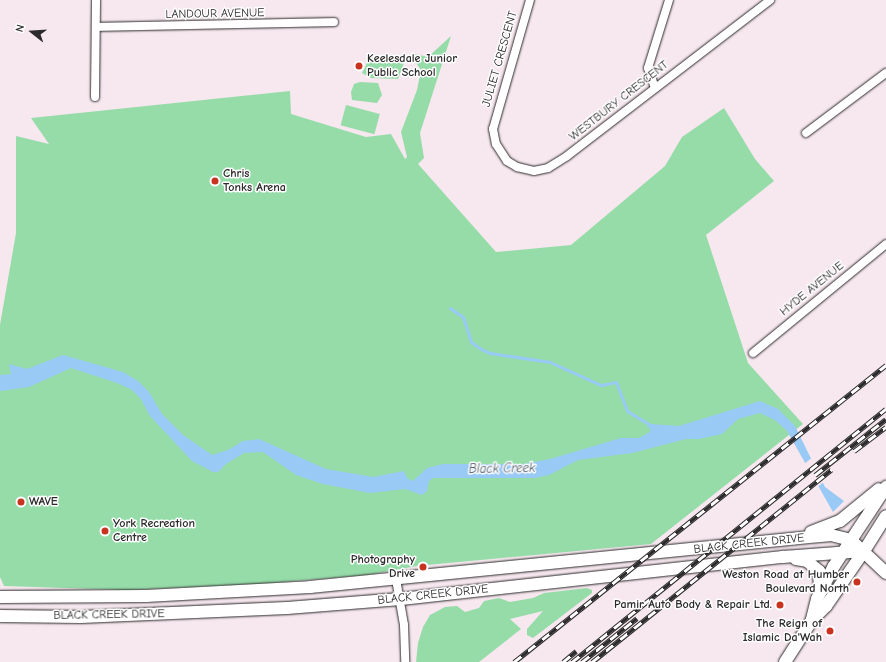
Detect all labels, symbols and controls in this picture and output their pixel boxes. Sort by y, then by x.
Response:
street label: LANDOUR AVENUE [165,6,265,22]
street label: JULIET CRESCENT [479,9,521,109]
north arrow [12,12,52,52]
text: N [13,23,27,34]
place label: Keelesdale Junior Public School [367,52,457,80]
street label: WESTBURY CRESCENT [567,58,671,144]
marker: Keelesdale Junior Public School [354,61,364,71]
place label: Chris Tonks Arena [223,167,286,195]
marker: Chris Tonks Arena [210,176,220,186]
street label: HYDE AVENUE [777,259,847,319]
water label: Black Creek [469,461,535,477]
place label: WAVE [29,495,58,509]
marker: WAVE [16,497,26,507]
place label: York Recreation Centre [113,517,195,545]
marker: York Recreation Centre [100,526,110,536]
street label: BLACK CREEK DRIVE [693,531,805,557]
place label: Photography Drive [351,553,415,581]
marker: Photography Drive [418,562,428,572]
place label: Weston Road at Humber Boulevard North [722,568,849,596]
marker: Weston Road at Humber Boulevard North [852,577,862,587]
street label: BLACK CREEK DRIVE [377,582,489,608]
place label: Pamir Auto Body & Repair Ltd. [614,598,772,612]
marker: Pamir Auto Body & Repair Ltd. [775,600,785,610]
street label: BLACK CREEK DRIVE [53,607,165,623]
place label: The Reign of Islamic Da'Wah [743,617,822,645]
marker: The Reign of Islamic Da'Wah [825,626,835,636]

